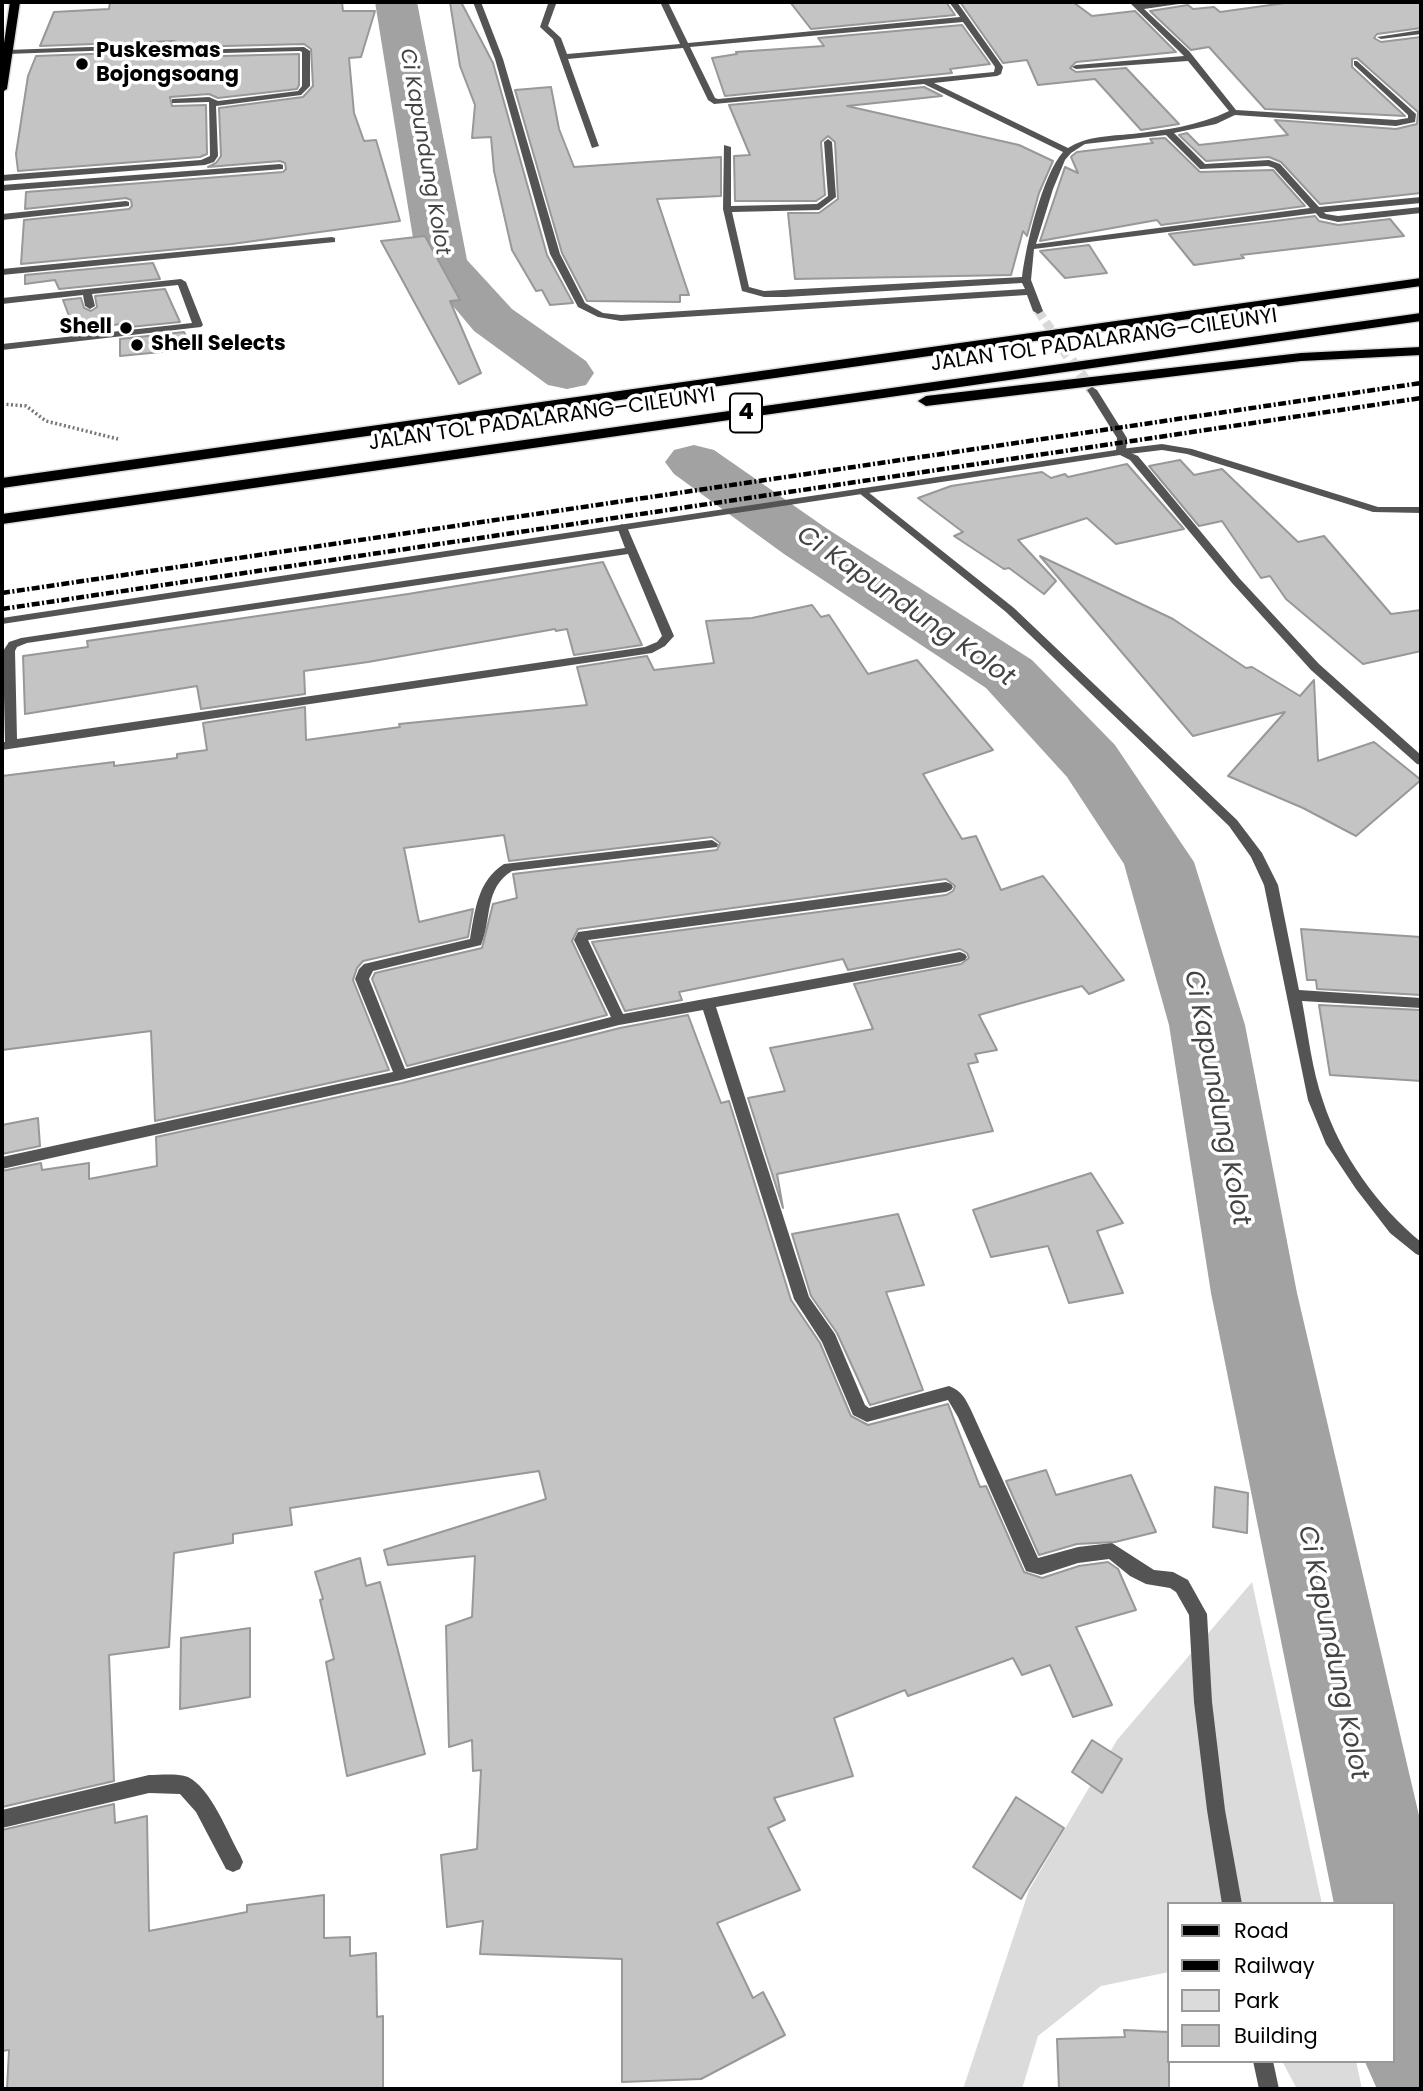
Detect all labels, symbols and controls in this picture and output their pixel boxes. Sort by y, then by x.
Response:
place label: Puskesmas Bojongsoang [96,39,239,89]
water label: Ci Kapundung Kolot [393,47,455,257]
marker: Puskesmas Bojongsoang [74,56,90,72]
street label: JALAN TOL PADALARANG–CILEUNYI [929,304,1279,378]
place label: Shell [60,315,112,341]
marker: Shell [118,320,134,336]
place label: Shell Selects [151,332,286,358]
marker: Shell Selects [129,337,145,353]
street label: JALAN TOL PADALARANG–CILEUNYI [367,383,717,457]
road number: 4 [730,394,762,432]
water label: Ci Kapundung Kolot [790,520,1020,694]
water label: Ci Kapundung Kolot [1176,968,1256,1228]
water label: Ci Kapundung Kolot [1290,1523,1374,1783]
legend [1168,1902,1395,2063]
text: Road [1234,1916,1289,1945]
text: Railway [1234,1951,1315,1980]
text: Park [1234,1986,1279,2015]
text: Building [1234,2021,1318,2050]

